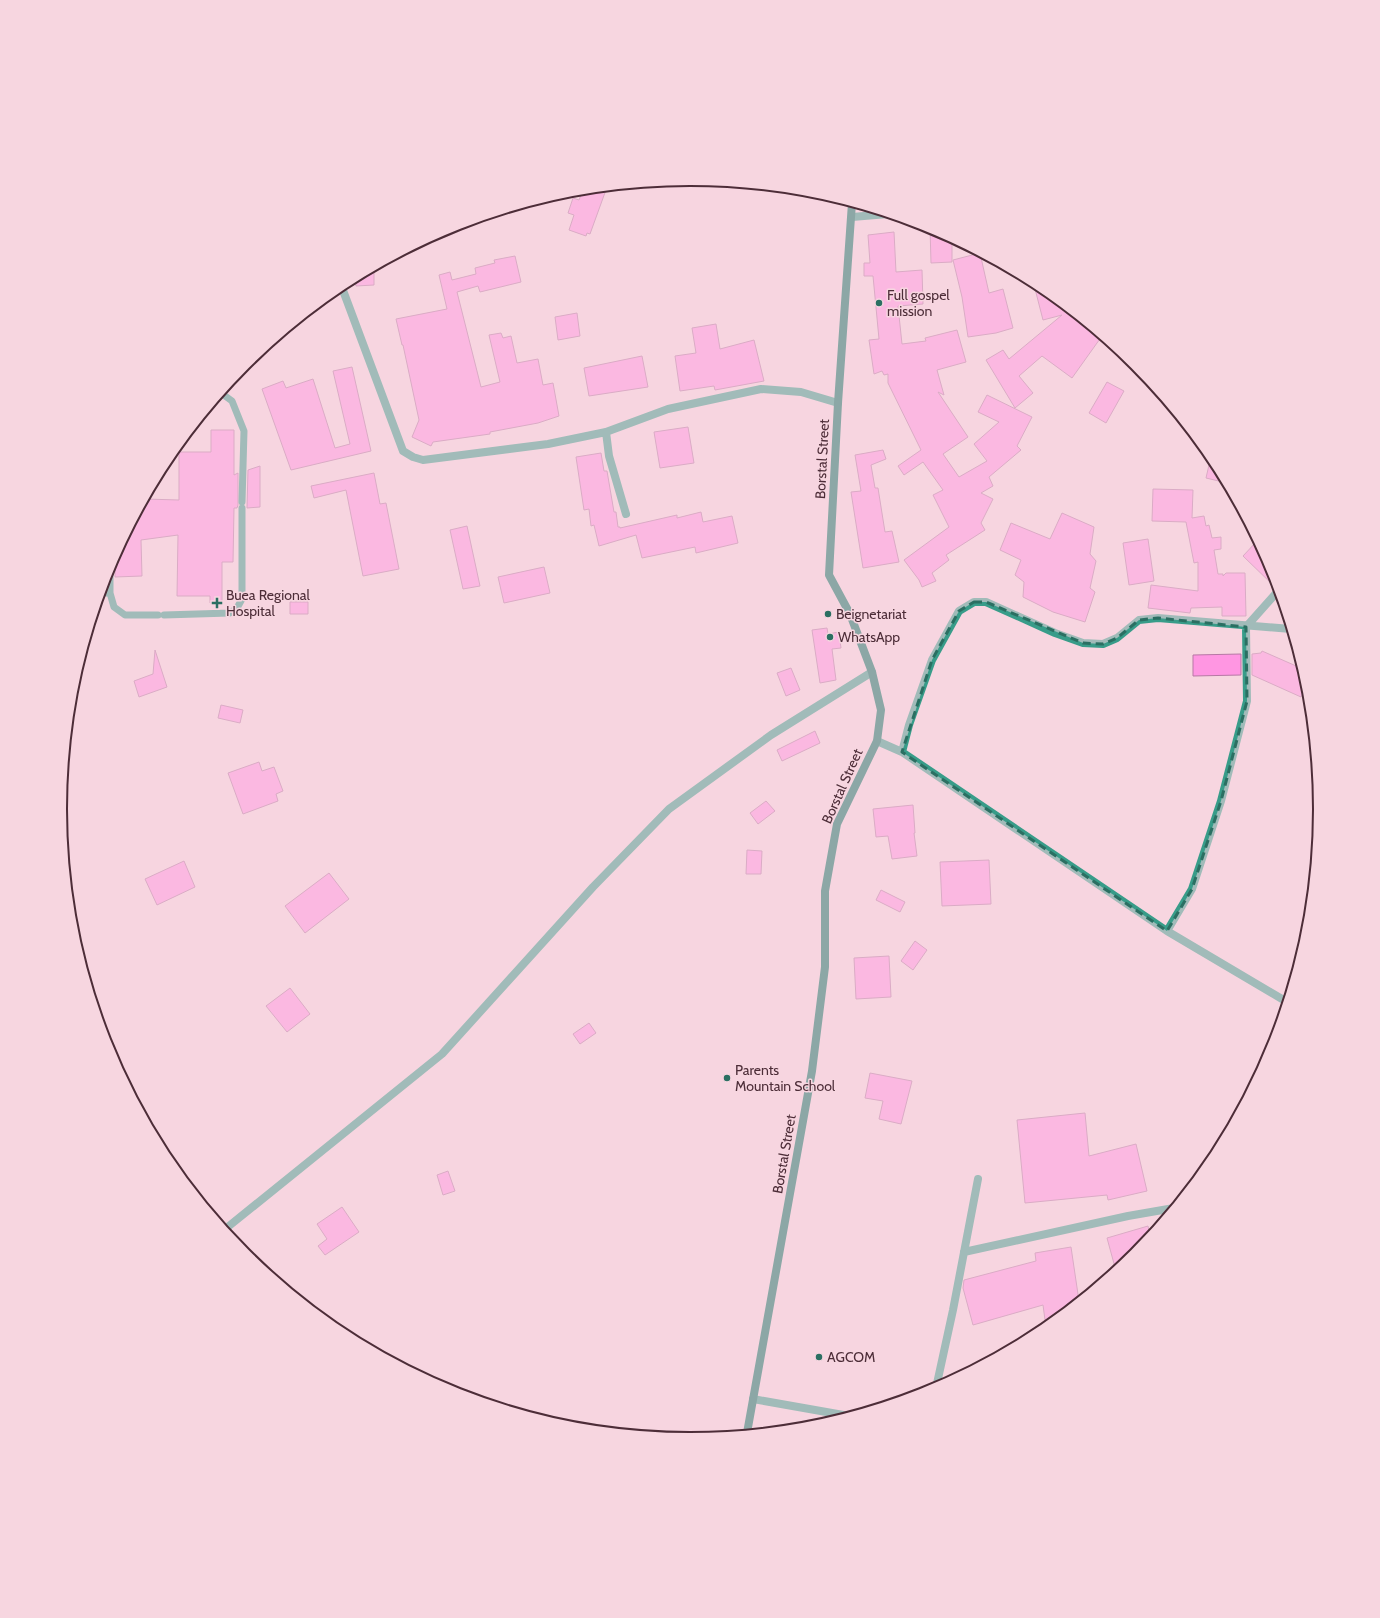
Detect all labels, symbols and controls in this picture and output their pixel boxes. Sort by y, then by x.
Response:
place label: Full gospel mission [887,286,950,320]
marker: Full gospel mission [874,298,884,308]
street label: Borstal Street [811,418,833,499]
place label: Buea Regional Hospital [226,586,310,620]
marker: Buea Regional Hospital [211,597,223,609]
place label: Beignetariat [836,605,907,623]
marker: Beignetariat [823,609,833,619]
place label: WhatsApp [838,628,900,646]
marker: WhatsApp [825,632,835,642]
street label: Borstal Street [817,745,867,826]
place label: Parents Mountain School [735,1061,836,1095]
marker: Parents Mountain School [722,1073,732,1083]
street label: Borstal Street [768,1113,800,1195]
place label: AGCOM [827,1348,875,1366]
marker: AGCOM [814,1352,824,1362]

